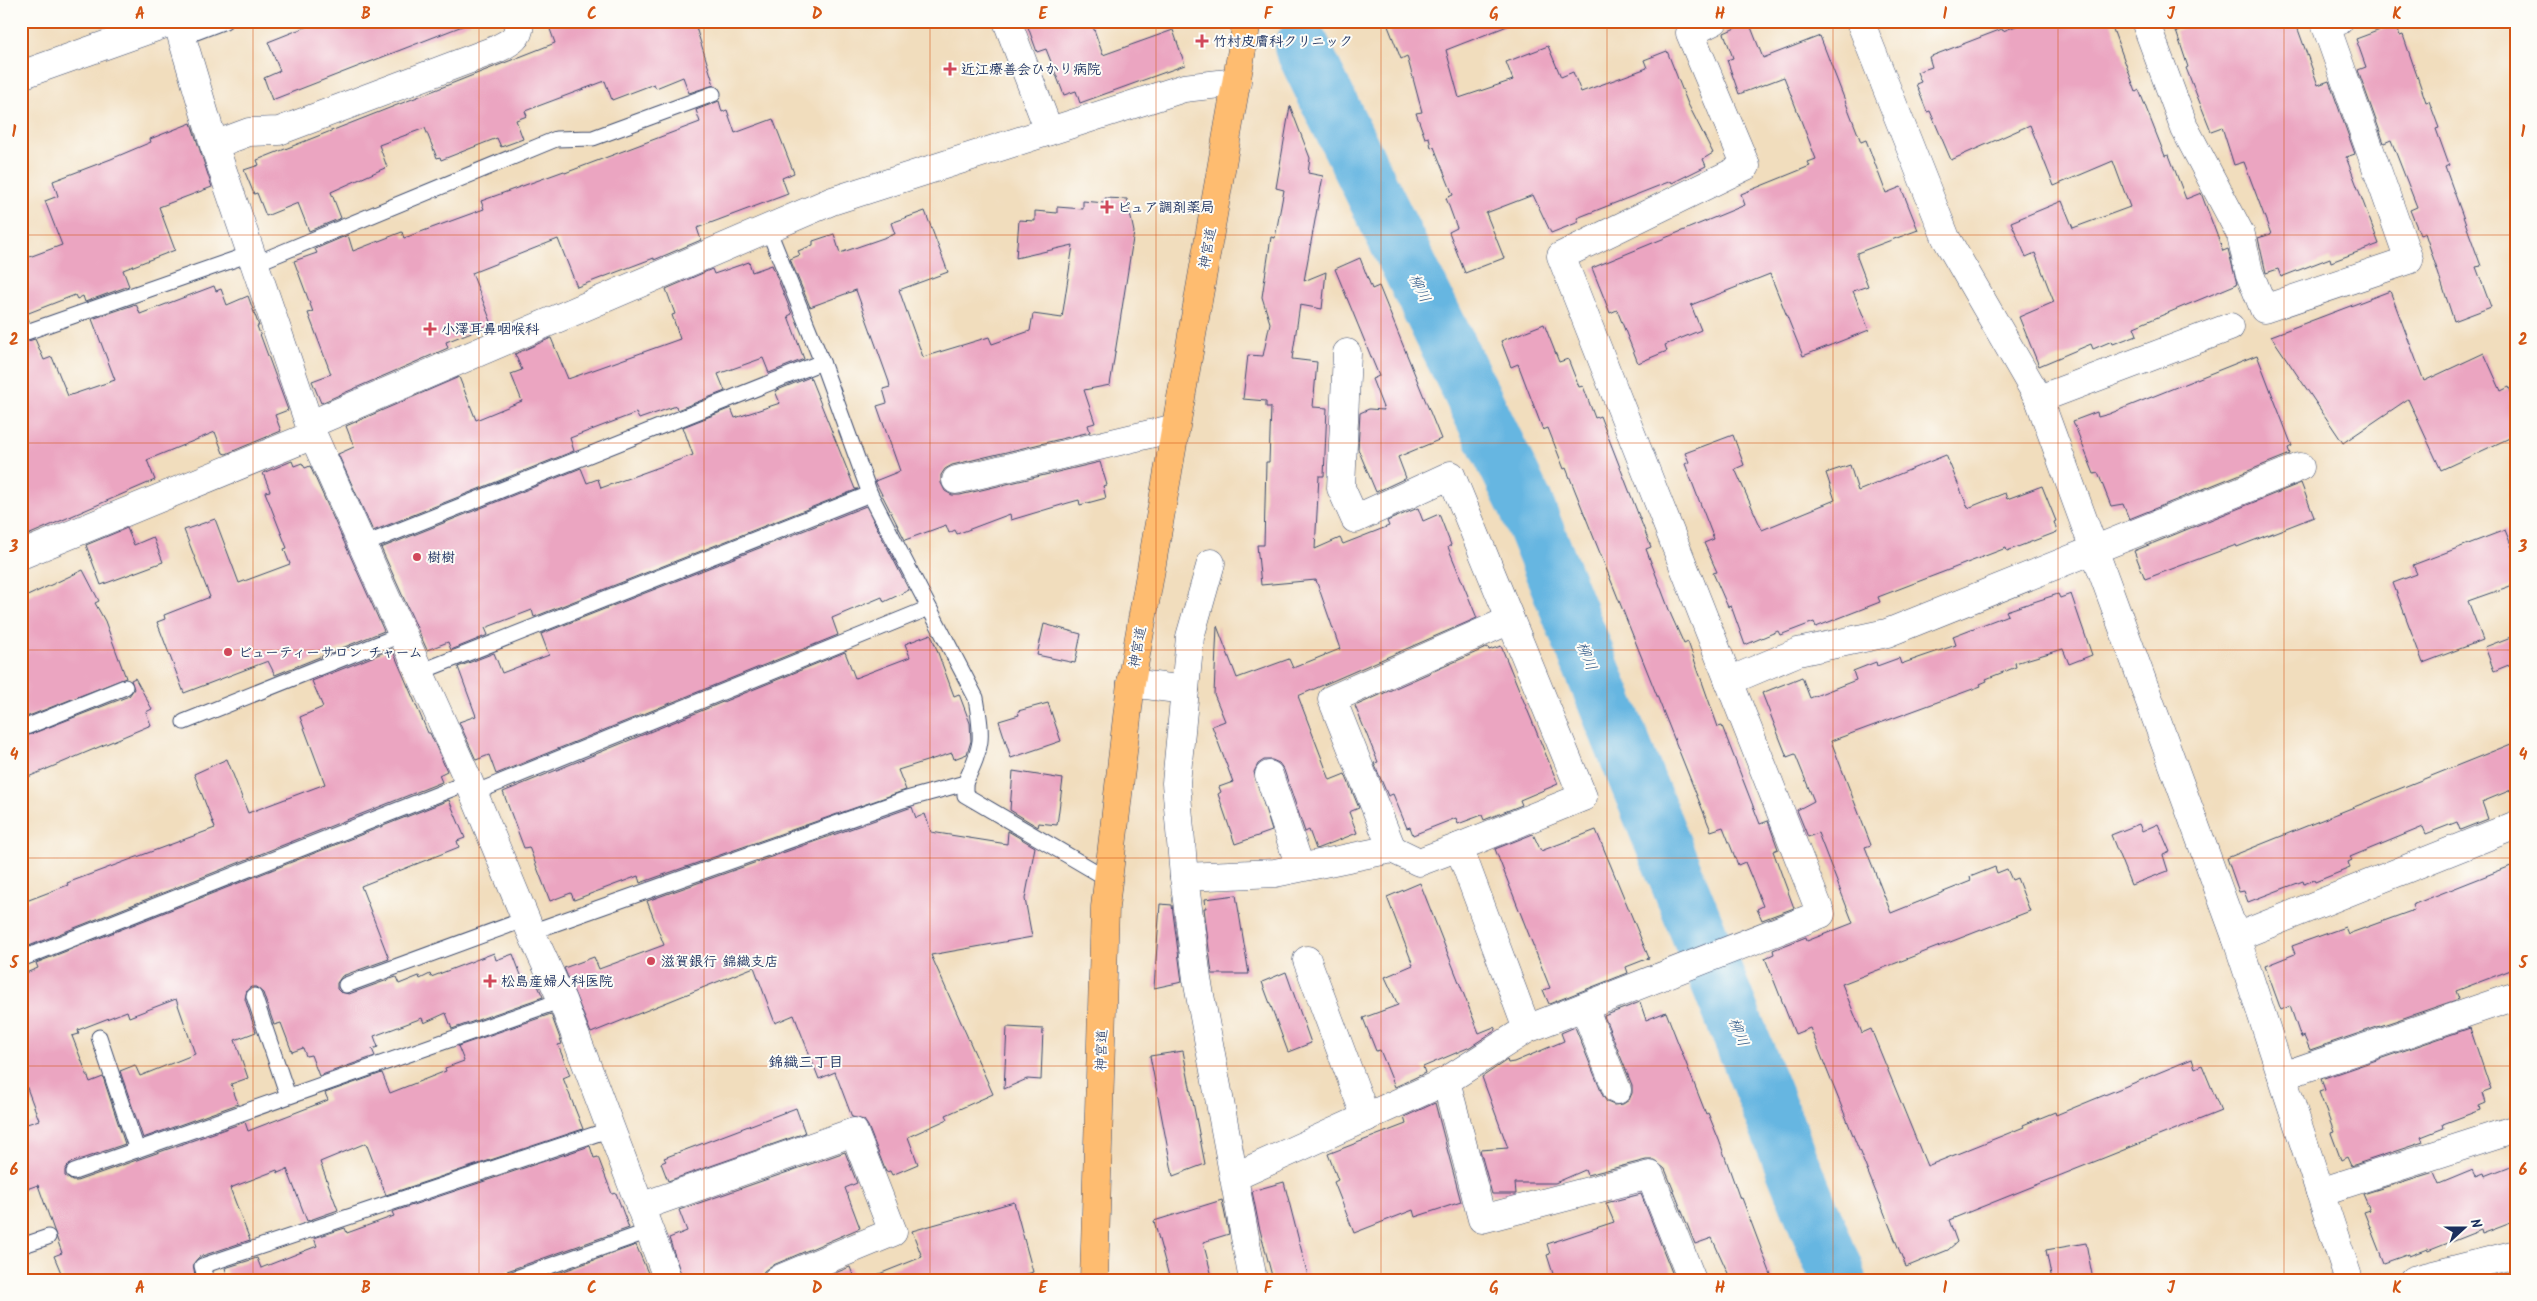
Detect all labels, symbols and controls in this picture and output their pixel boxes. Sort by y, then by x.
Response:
text: A [135,2,145,27]
text: B [361,2,371,27]
text: C [587,2,597,27]
text: D [812,2,823,27]
text: E [1039,2,1049,27]
text: F [1264,2,1274,27]
text: G [1489,2,1499,27]
text: H [1715,2,1725,27]
text: I [1943,2,1948,27]
text: J [2167,2,2176,27]
text: K [2392,2,2402,27]
place label: 竹村皮膚科クリニック [1213,31,1353,53]
marker: 竹村皮膚科クリニック [1195,34,1209,48]
place label: 近江療善会ひかり病院 [961,59,1101,81]
marker: 近江療善会ひかり病院 [943,62,957,76]
text: 1 [12,120,17,145]
text: 1 [2521,120,2526,145]
place label: ピュア調剤薬局 [1117,197,1215,219]
marker: ピュア調剤薬局 [1101,201,1113,213]
street label: 神宮道 [1194,226,1222,271]
water label: 柳川 [1402,270,1436,307]
place label: 小澤耳鼻咽喉科 [441,319,540,341]
marker: 小澤耳鼻咽喉科 [423,322,437,336]
text: 2 [9,328,19,353]
text: 2 [2518,328,2528,353]
text: 3 [9,535,19,560]
text: 3 [2518,535,2528,560]
place label: 樹樹 [427,547,455,569]
marker: 樹樹 [411,551,423,563]
street label: 神宮道 [1124,625,1152,670]
water label: 柳川 [1569,638,1603,675]
place label: ビューティーサロン チャーム [238,642,423,664]
marker: ビューティーサロン チャーム [222,646,234,658]
text: 4 [10,743,19,768]
text: 4 [2519,743,2528,768]
text: 5 [9,951,20,976]
place label: 滋賀銀行 錦織支店 [661,951,778,973]
text: 5 [2518,951,2529,976]
marker: 滋賀銀行 錦織支店 [645,955,657,967]
place label: 松島産婦人科医院 [501,971,613,993]
marker: 松島産婦人科医院 [483,974,497,988]
water label: 柳川 [1721,1014,1755,1051]
street label: 神宮道 [1090,1029,1114,1071]
district label: 錦織三丁目 [768,1051,844,1075]
text: 6 [10,1158,19,1183]
text: 6 [2519,1158,2528,1183]
north arrow [2440,1204,2490,1254]
text: N [2463,1216,2487,1232]
text: A [135,1276,145,1301]
text: B [361,1276,371,1301]
text: C [587,1276,597,1301]
text: D [812,1276,823,1301]
text: E [1039,1276,1049,1301]
text: F [1264,1276,1274,1301]
text: G [1489,1276,1499,1301]
text: H [1715,1276,1725,1301]
text: I [1943,1276,1948,1301]
text: J [2167,1276,2176,1301]
text: K [2392,1276,2402,1301]

